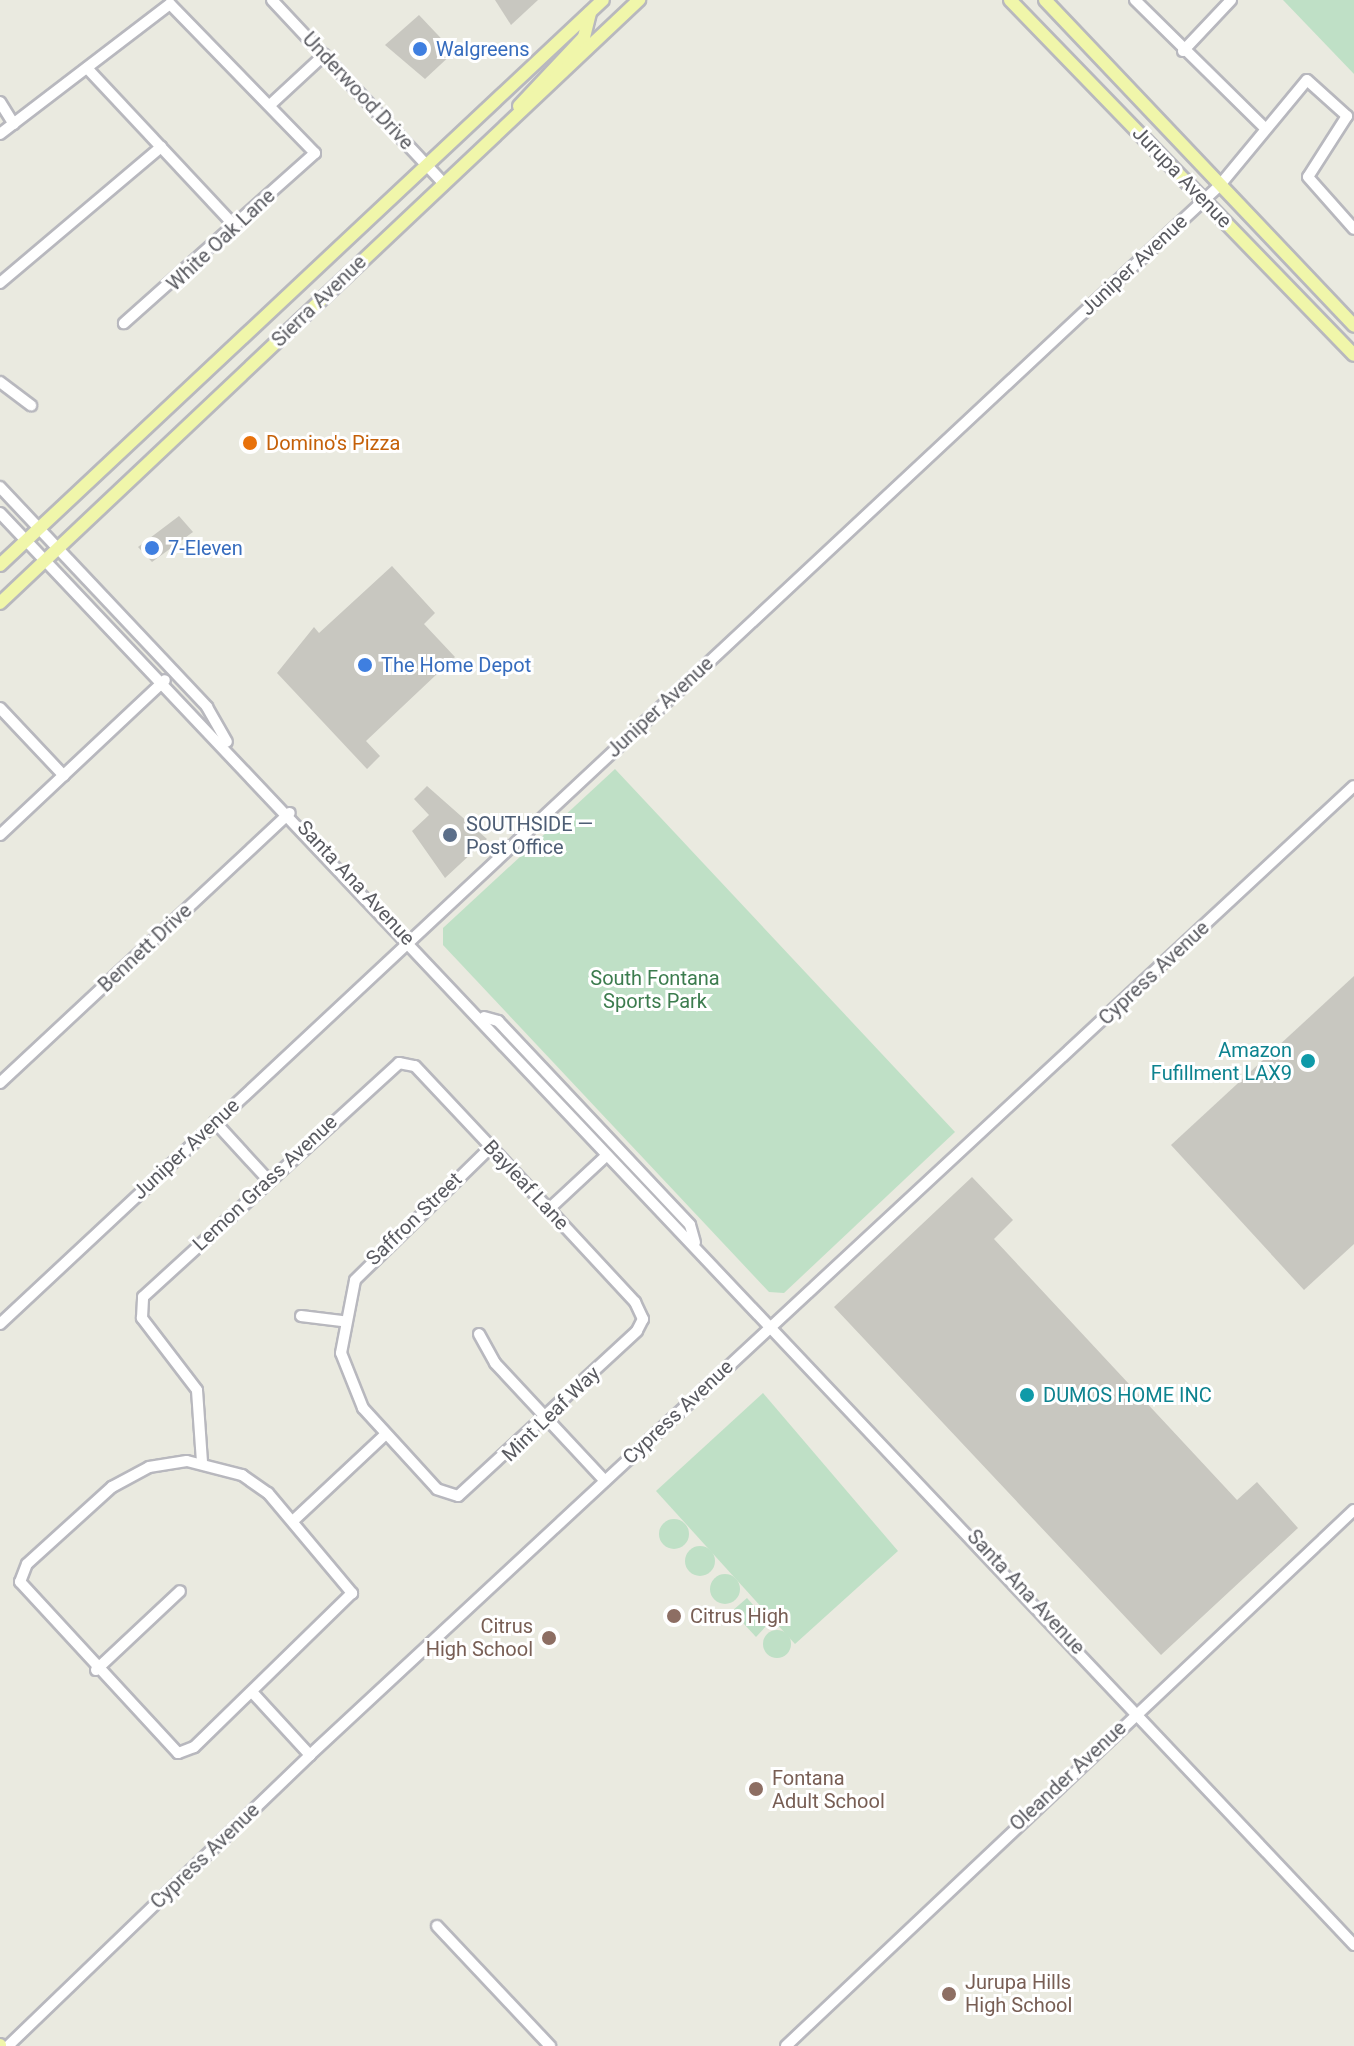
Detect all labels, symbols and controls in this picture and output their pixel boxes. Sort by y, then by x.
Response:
street label: Underwood Drive [297,27,419,155]
place label: Walgreens [436,37,530,61]
marker: Walgreens [411,40,429,58]
street label: Jurupa Avenue [1127,121,1237,233]
street label: White Oak Lane [162,184,280,296]
street label: Juniper Avenue [1076,210,1192,320]
street label: Sierra Avenue [267,250,371,352]
place label: Domino's Pizza [266,431,400,455]
marker: Domino's Pizza [241,434,259,452]
place label: 7-Eleven [168,536,243,560]
marker: 7-Eleven [143,539,161,557]
street label: Juniper Avenue [602,652,718,762]
place label: The Home Depot [381,653,531,677]
marker: The Home Depot [356,656,374,674]
place label: SOUTHSIDE — Post Office [466,812,593,859]
street label: Santa Ana Avenue [292,816,420,950]
marker: SOUTHSIDE — Post Office [441,826,459,844]
street label: Bennett Drive [93,899,197,997]
street label: Cypress Avenue [1094,916,1214,1030]
park label: South Fontana Sports Park [590,967,720,1014]
place label: Amazon Fufillment LAX9 [1151,1038,1292,1085]
marker: Amazon Fufillment LAX9 [1299,1052,1317,1070]
street label: Juniper Avenue [128,1094,244,1204]
street label: Lemon Grass Avenue [188,1110,342,1256]
street label: Bayleaf Lane [478,1135,574,1235]
street label: Saffron Street [361,1168,467,1270]
street label: Cypress Avenue [618,1355,738,1469]
street label: Mint Leaf Way [497,1361,605,1467]
place label: DUMOS HOME INC [1043,1383,1212,1407]
marker: DUMOS HOME INC [1018,1386,1036,1404]
street label: Santa Ana Avenue [962,1525,1090,1659]
place label: Citrus High [690,1604,789,1628]
marker: Citrus High [665,1607,683,1625]
place label: Citrus High School [426,1614,533,1661]
marker: Citrus High School [540,1629,558,1647]
street label: Oleander Avenue [1005,1716,1131,1836]
place label: Fontana Adult School [772,1766,885,1813]
marker: Fontana Adult School [747,1780,765,1798]
street label: Cypress Avenue [146,1798,264,1914]
place label: Jurupa Hills High School [965,1970,1072,2017]
marker: Jurupa Hills High School [940,1985,958,2003]

